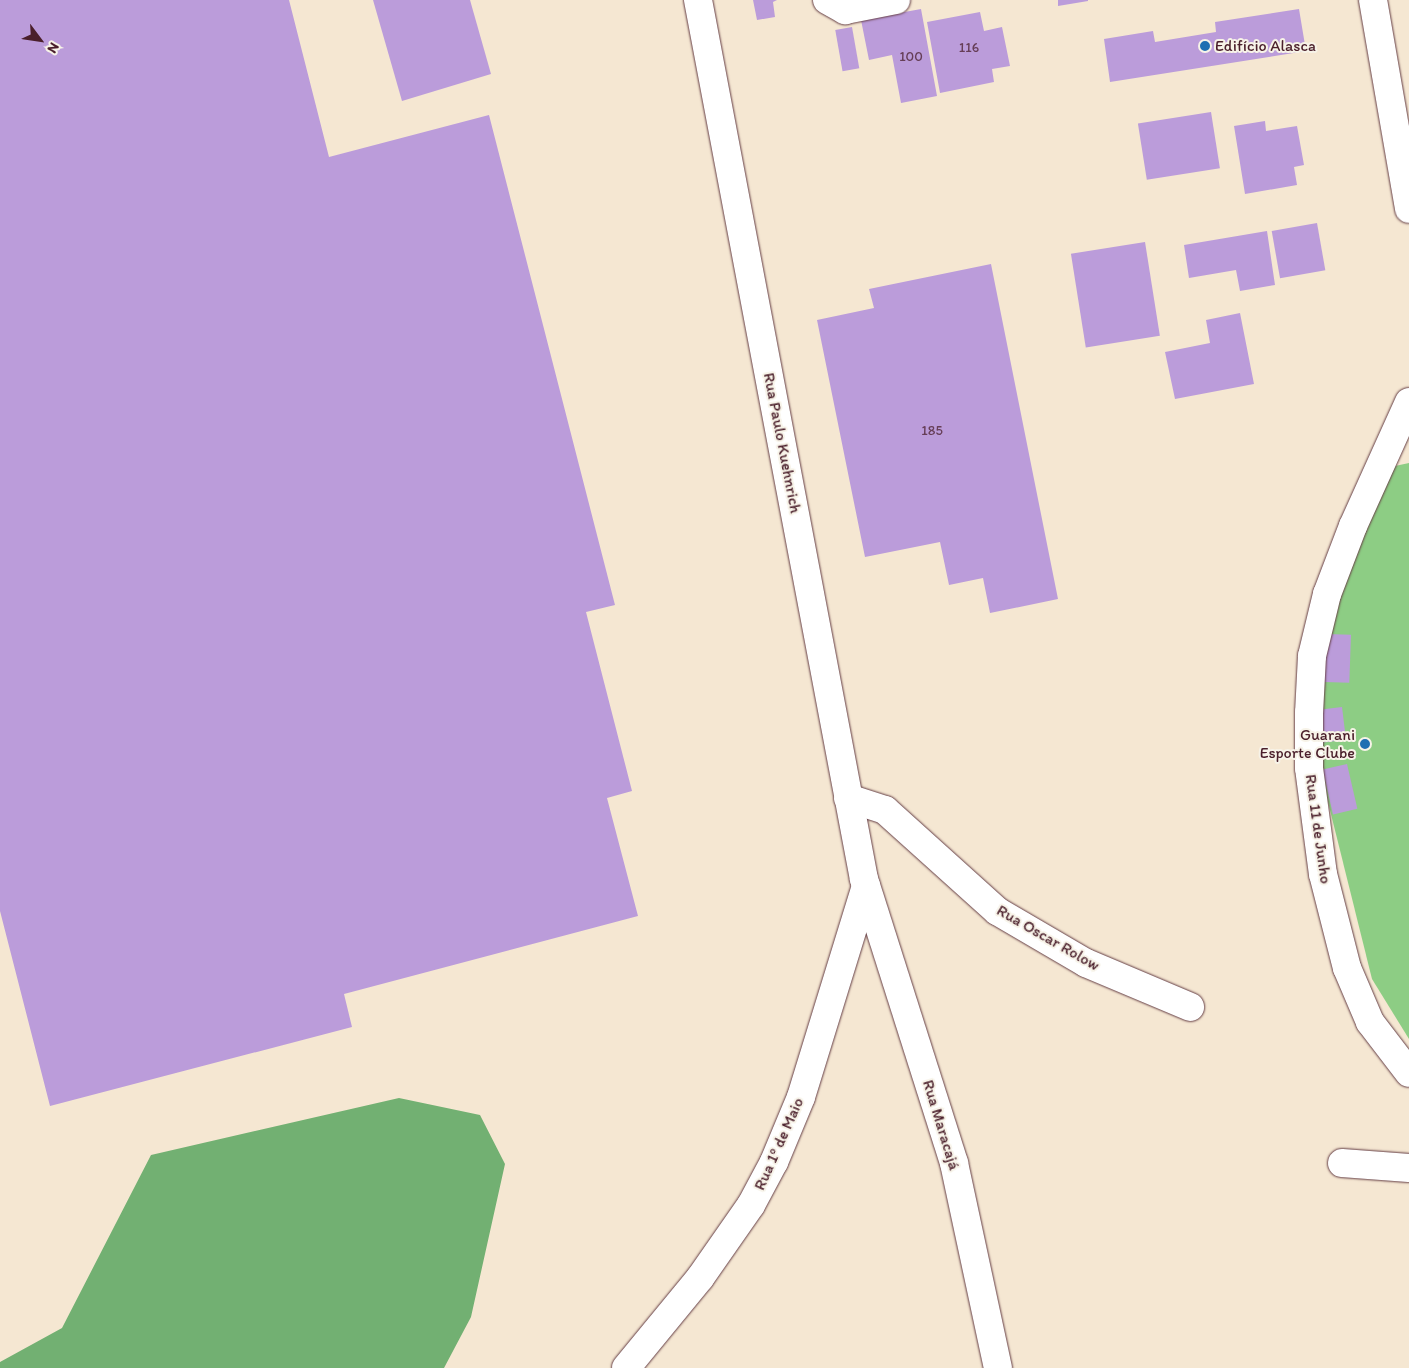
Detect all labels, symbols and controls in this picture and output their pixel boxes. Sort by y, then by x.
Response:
north arrow [15,15,65,65]
place label: Edifício Alasca [1215,36,1316,56]
text: N [44,40,63,56]
house number: 116 [959,40,979,56]
marker: Edifício Alasca [1199,40,1211,52]
house number: 100 [899,49,923,65]
street label: Rua Paulo Kuehnrich [759,372,805,514]
house number: 185 [921,423,943,439]
place label: Guarani Esporte Clube [1260,725,1355,763]
marker: Guarani Esporte Clube [1359,738,1371,750]
street label: Rua 11 de Junho [1301,773,1335,885]
street label: Rua Oscar Rolow [993,901,1103,975]
street label: Rua Maracajá [918,1078,964,1172]
street label: Rua 1º de Maio [750,1095,808,1193]

